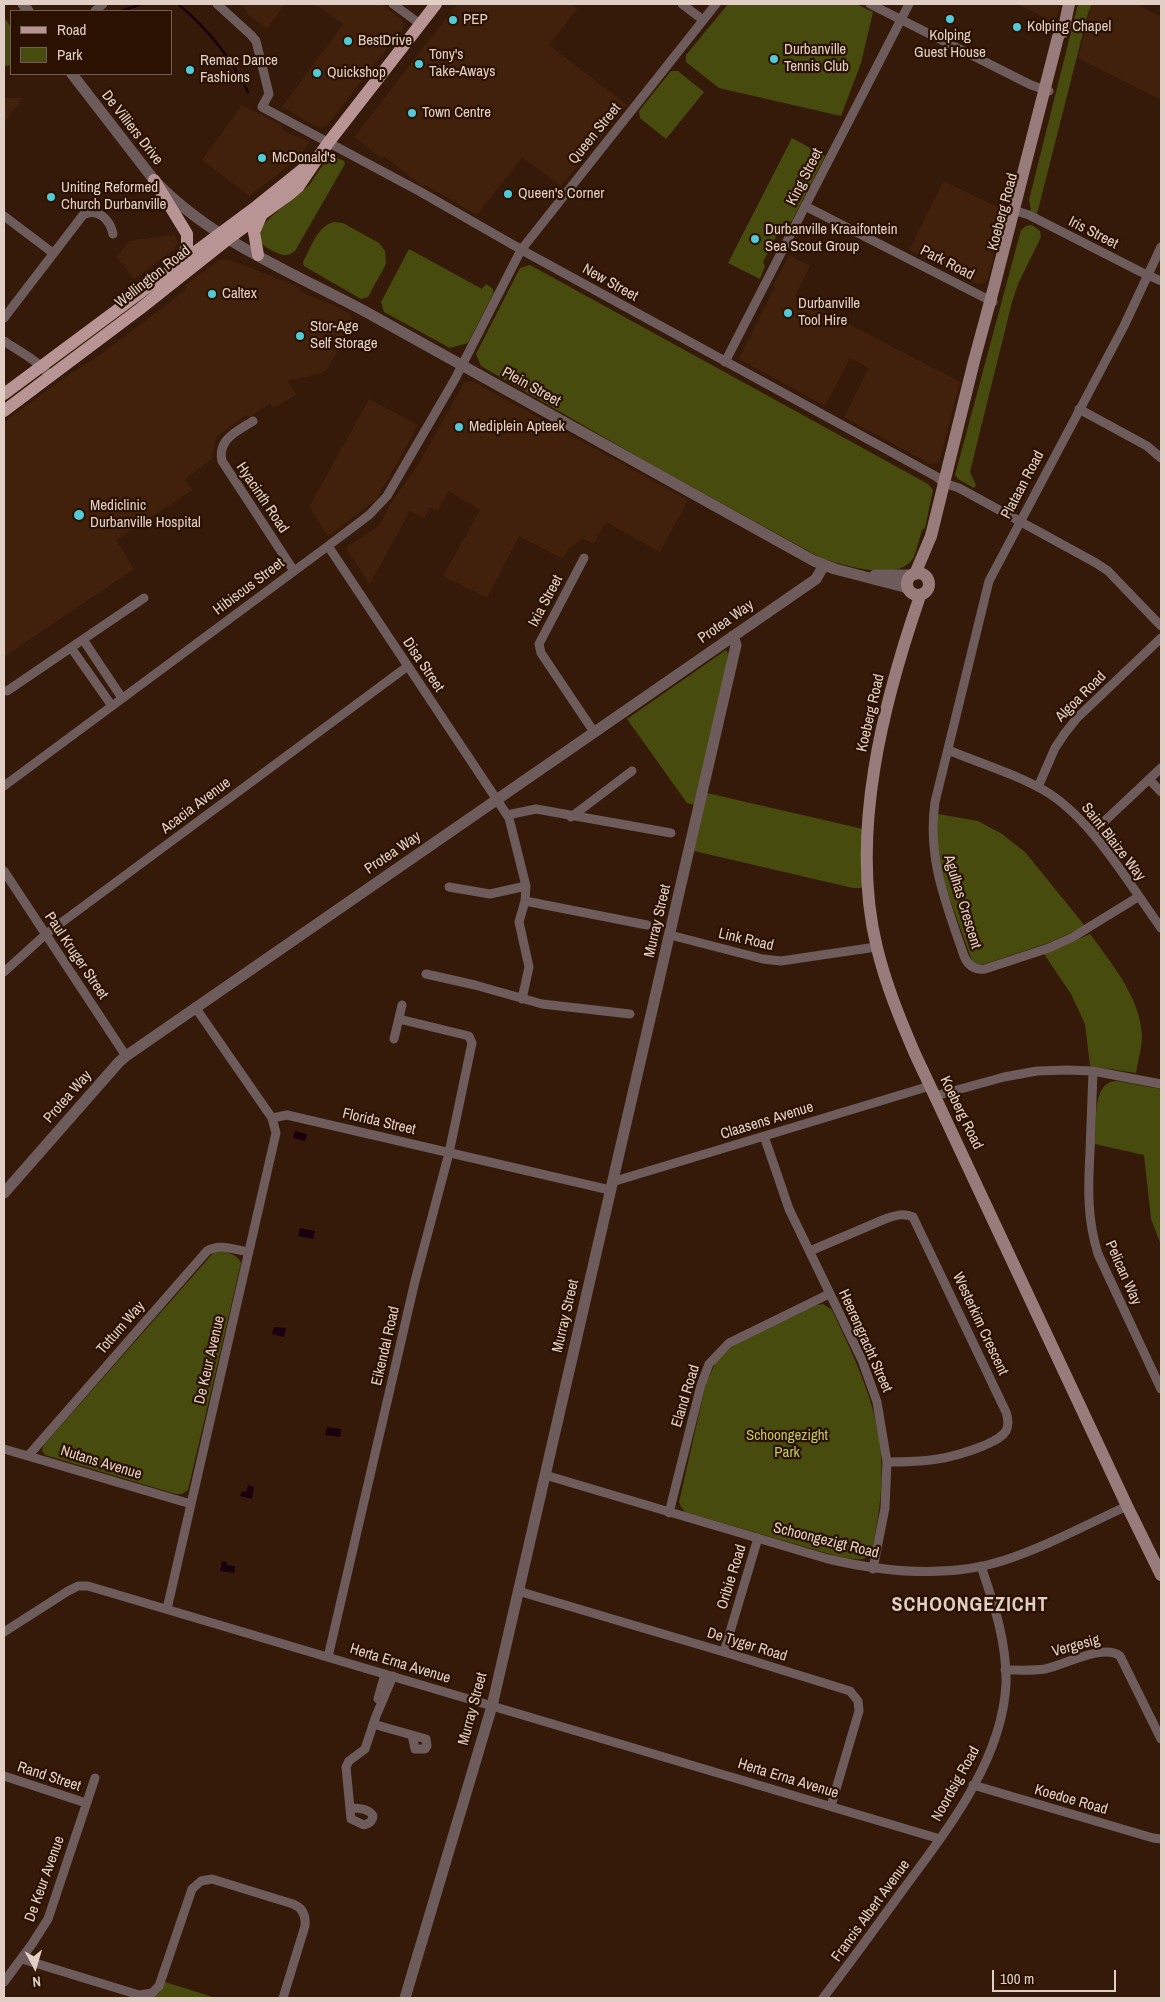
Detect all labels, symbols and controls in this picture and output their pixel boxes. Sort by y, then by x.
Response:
legend [10,10,172,75]
place label: PEP [463,11,488,29]
marker: Kolping Guest House [944,13,956,25]
marker: PEP [447,14,459,26]
place label: Kolping Chapel [1027,18,1111,36]
text: Road [57,19,86,40]
marker: Kolping Chapel [1011,21,1023,33]
place label: Kolping Guest House [914,27,986,62]
place label: BestDrive [358,32,412,50]
marker: BestDrive [342,35,354,47]
place label: Durbanville Tennis Club [784,41,849,76]
text: Park [57,44,82,65]
place label: Tony's Take-Aways [429,46,495,81]
place label: Remac Dance Fashions [200,52,278,87]
marker: Durbanville Tennis Club [768,53,780,65]
marker: Tony's Take-Aways [413,58,425,70]
marker: Remac Dance Fashions [184,64,196,76]
place label: Quickshop [327,64,386,82]
marker: Quickshop [311,67,323,79]
street label: De Villiers Drive [97,87,167,169]
street label: Queen Street [565,100,625,168]
place label: Town Centre [422,104,491,122]
marker: Town Centre [406,107,418,119]
street label: King Street [783,145,827,209]
place label: McDonald's [272,149,336,167]
marker: McDonald's [256,152,268,164]
street label: Koeberg Road [984,171,1022,253]
place label: Uniting Reformed Church Durbanville [61,179,166,214]
place label: Queen's Corner [518,185,604,203]
marker: Queen's Corner [502,188,514,200]
marker: Uniting Reformed Church Durbanville [45,191,57,203]
street label: Iris Street [1065,213,1121,253]
place label: Durbanville Kraaifontein Sea Scout Group [765,221,898,256]
marker: Durbanville Kraaifontein Sea Scout Group [749,233,761,245]
street label: Wellington Road [112,242,194,312]
street label: Park Road [917,242,977,284]
street label: New Street [579,260,641,306]
place label: Caltex [222,285,257,303]
marker: Caltex [206,288,218,300]
place label: Durbanville Tool Hire [798,295,860,330]
marker: Durbanville Tool Hire [782,307,794,319]
place label: Stor-Age Self Storage [310,318,378,353]
marker: Stor-Age Self Storage [294,330,306,342]
street label: Plein Street [499,364,563,410]
place label: Mediplein Apteek [469,418,565,436]
marker: Mediplein Apteek [453,421,465,433]
street label: Plataan Road [998,448,1048,522]
street label: Hyacinth Road [232,459,292,537]
place label: Mediclinic Durbanville Hospital [90,497,201,532]
marker: Mediclinic Durbanville Hospital [72,508,86,522]
street label: Hibiscus Street [210,555,288,619]
street label: Ixia Street [525,572,567,630]
street label: Protea Way [695,596,757,648]
street label: Disa Street [398,634,448,696]
street label: Algoa Road [1052,668,1110,726]
street label: Koeberg Road [853,672,889,754]
street label: Acacia Avenue [158,774,234,838]
street label: Saint Blaize Way [1077,799,1149,885]
street label: Protea Way [362,828,424,878]
street label: Agulhas Crescent [939,853,985,951]
street label: Murray Street [641,883,675,959]
street label: Paul Kruger Street [40,909,112,1003]
street label: Link Road [717,925,775,955]
street label: Protea Way [40,1067,96,1127]
street label: Koeberg Road [936,1073,986,1153]
street label: Claasens Avenue [718,1098,816,1144]
street label: Florida Street [341,1105,417,1139]
street label: Pelican Way [1101,1238,1145,1308]
street label: Westerkim Crescent [948,1270,1012,1378]
street label: Murray Street [549,1278,583,1354]
street label: Heerengracht Street [834,1287,896,1395]
street label: Tottum Way [93,1298,149,1358]
street label: Eikendal Road [368,1305,404,1387]
street label: De Keur Avenue [191,1314,229,1406]
street label: Eland Road [668,1363,704,1429]
park label: Schoongezight Park [746,1427,828,1462]
street label: Nutans Avenue [58,1442,144,1484]
street label: Schoongezigt Road [771,1519,881,1563]
street label: Oribie Road [714,1542,750,1612]
district label: SCHOONGEZICHT [890,1594,1050,1618]
street label: De Tyger Road [705,1624,789,1666]
street label: Vergesig [1050,1631,1102,1661]
street label: Herta Erna Avenue [347,1640,453,1688]
street label: Murray Street [455,1671,491,1747]
street label: Noordsig Road [928,1743,984,1825]
street label: Herta Erna Avenue [735,1755,841,1803]
street label: Rand Street [15,1758,83,1796]
street label: Koedoe Road [1032,1781,1110,1819]
street label: De Keur Avenue [21,1834,69,1924]
street label: Francis Albert Avenue [828,1857,914,1965]
north arrow [10,1942,60,1992]
scale bar [995,1960,1119,1992]
text: 100 m [1000,1968,1034,1989]
text: N [32,1973,42,1991]

